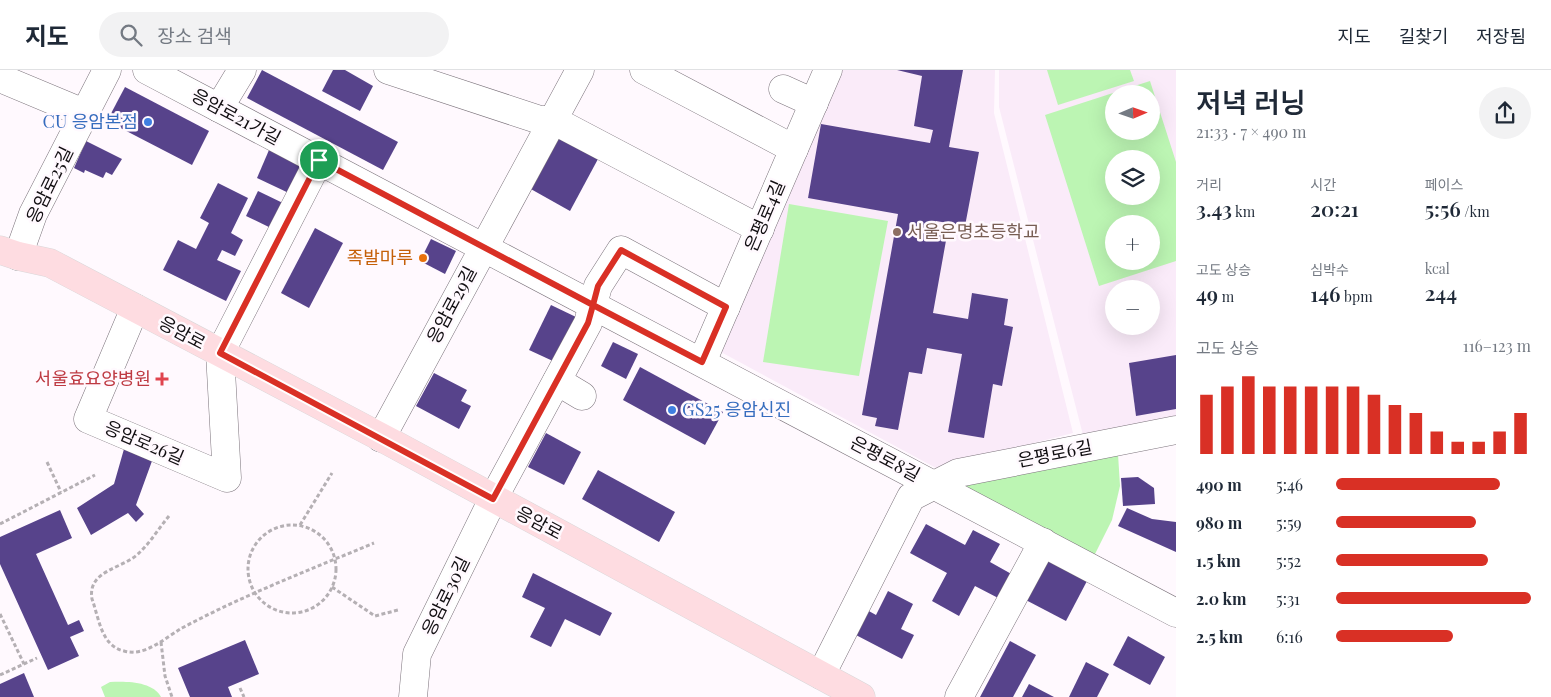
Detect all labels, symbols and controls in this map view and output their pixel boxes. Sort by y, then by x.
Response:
search box [99,12,449,57]
text: 지도 [25,19,69,51]
icon: search [117,21,145,49]
text: 장소 검색 [157,22,232,48]
text: 지도 [1338,24,1371,48]
text: 길찾기 [1399,24,1448,48]
text: 저장됨 [1476,24,1526,48]
street label: 응암로21가길 [188,82,285,150]
text: 저녁 러닝 [1196,83,1306,120]
north arrow [1105,85,1160,140]
map controls [1105,85,1160,335]
button: share [1479,87,1531,139]
place label: CU 응암본점 [43,109,138,133]
marker: CU 응암본점 [142,116,154,128]
text: 21:33 · 7 × 490 m [1196,121,1306,142]
pin [298,139,340,181]
street label: 응암로25길 [20,142,78,227]
icon: arrive [305,146,333,174]
button: layers [1105,150,1160,205]
text: 거리 [1196,175,1222,194]
text: 시간 [1310,175,1336,194]
text: 페이스 [1425,175,1463,194]
street label: 은평로4길 [738,176,790,255]
text: 3.43 [1196,194,1232,222]
text: 20:21 [1310,194,1359,222]
text: 5:56 [1425,194,1461,222]
text: km [1232,202,1255,221]
text: /km [1461,202,1490,221]
button: + [1105,215,1160,270]
place label: 서울은명초등학교 [907,219,1039,243]
marker: 서울은명초등학교 [891,226,903,238]
place label: 족발마루 [347,245,413,269]
marker: 족발마루 [417,252,429,264]
text: kcal [1425,259,1450,278]
text: 고도 상승 [1196,260,1251,279]
text: 심박수 [1310,260,1349,279]
street label: 응암로29길 [421,262,481,347]
text: 244 [1425,278,1457,306]
text: 49 [1196,279,1218,307]
text: 146 [1310,279,1341,307]
button: − [1105,280,1160,335]
text: m [1218,287,1234,306]
text: bpm [1341,287,1373,306]
street label: 응암로 [155,310,210,354]
text: 116–123 m [1463,335,1531,356]
text: 고도 상승 [1196,337,1259,358]
place label: 서울효요양병원 [35,366,151,390]
marker: 서울효요양병원 [155,372,169,386]
place label: GS25 응암신진 [682,397,791,421]
marker: GS25 응암신진 [666,404,678,416]
street label: 응암로26길 [101,415,188,470]
street label: 은평로8길 [846,430,924,486]
street label: 은평로6길 [1015,434,1094,472]
text: 490 m [1196,474,1242,495]
text: 5:46 [1276,474,1303,495]
street label: 응암로 [512,500,567,544]
text: 980 m [1196,512,1242,533]
text: 5:59 [1276,512,1302,533]
text: 1.5 km [1196,550,1241,571]
text: 5:52 [1276,550,1301,571]
street label: 응암로30길 [416,552,475,639]
text: 2.0 km [1196,588,1246,609]
text: 5:31 [1276,588,1300,609]
text: 2.5 km [1196,626,1243,647]
text: 6:16 [1276,626,1303,647]

